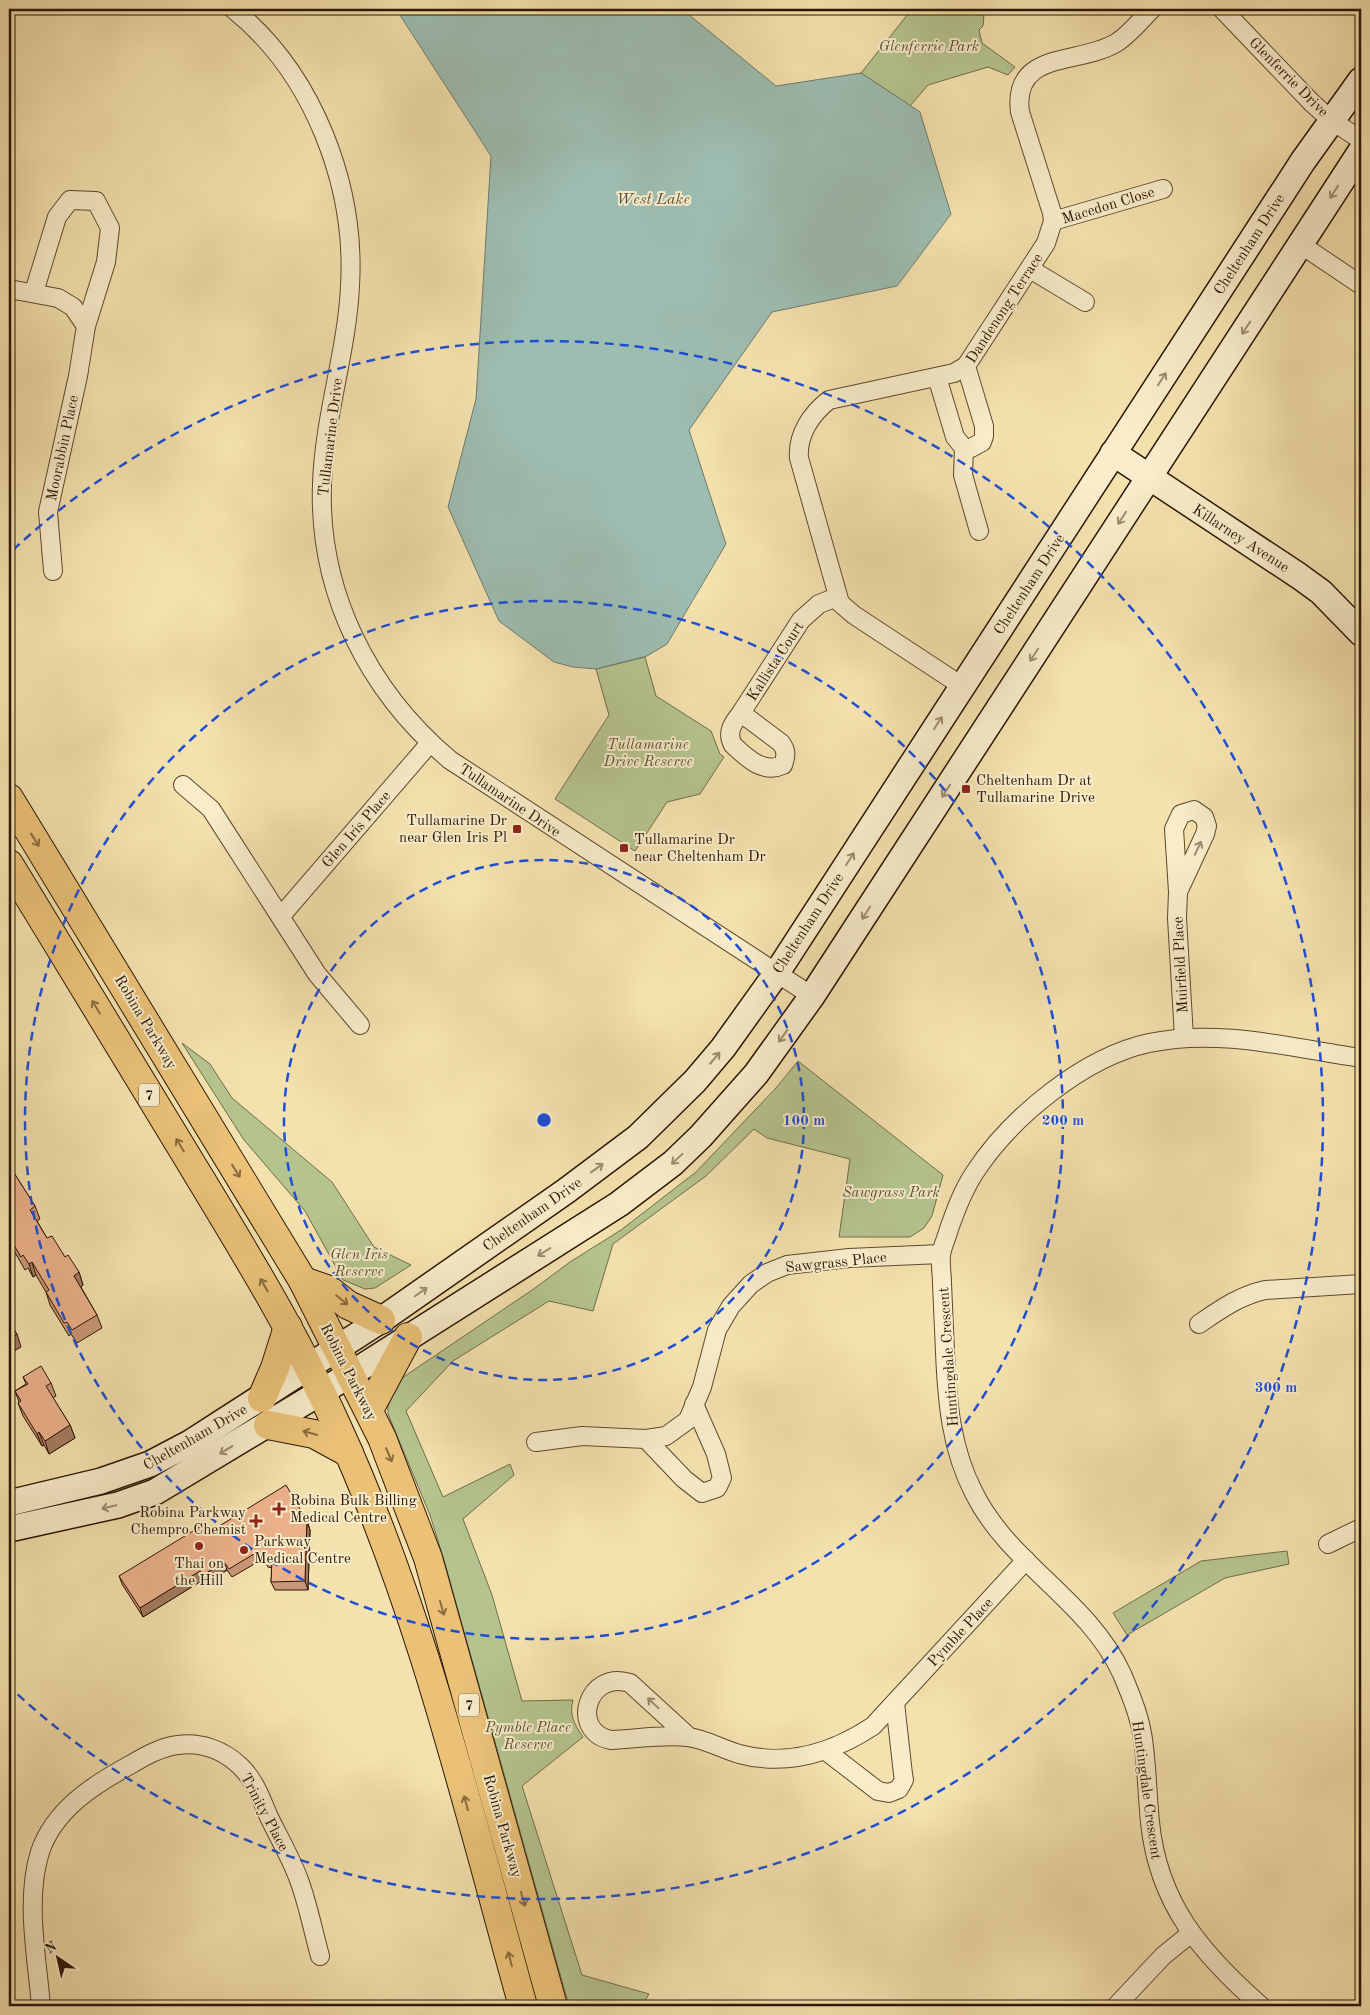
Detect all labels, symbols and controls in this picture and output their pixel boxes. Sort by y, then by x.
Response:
street label: Glenferrie Drive [1245,36,1330,121]
park label: Glenferrie Park [879,40,979,55]
one-way arrow [1329,184,1339,198]
street label: Macedon Close [1060,185,1157,228]
water label: West Lake [616,192,690,208]
street label: Cheltenham Drive [1212,192,1288,298]
street label: Dandenong Terrace [964,251,1046,366]
one-way arrow [1241,321,1251,335]
one-way arrow [1156,372,1167,386]
street label: Tullamarine Drive [317,377,346,497]
street label: Moorabbin Place [45,394,82,503]
street label: Killarney Avenue [1189,503,1291,576]
one-way arrow [1117,511,1127,525]
street label: Cheltenham Drive [992,532,1068,638]
street label: Kallista Court [745,620,807,704]
one-way arrow [1029,648,1039,662]
one-way arrow [933,716,944,730]
park label: Tullamarine Drive Reserve [602,738,693,770]
street label: Tullamarine Drive [456,762,563,841]
place label: Cheltenham Dr at Tullamarine Drive [976,774,1095,806]
marker: Cheltenham Dr at Tullamarine Drive [960,783,972,795]
one-way arrow [940,784,951,798]
street label: Glen Iris Place [320,789,394,871]
place label: Tullamarine Dr near Glen Iris Pl [399,814,507,846]
marker: Tullamarine Dr near Glen Iris Pl [511,823,523,835]
one-way arrow [30,832,40,846]
place label: Tullamarine Dr near Cheltenham Dr [634,833,766,865]
one-way arrow [1194,841,1204,856]
marker: Tullamarine Dr near Cheltenham Dr [618,842,630,854]
one-way arrow [845,853,855,867]
street label: Cheltenham Drive [771,871,847,977]
one-way arrow [861,906,871,920]
street label: Muirfield Place [1171,916,1192,1014]
street label: Robina Parkway [111,973,179,1072]
one-way arrow [90,1000,100,1014]
one-way arrow [778,1029,788,1043]
one-way arrow [710,1051,721,1064]
road number: 7 [139,1084,159,1106]
centre of rings [535,1111,553,1129]
text: 100 m [783,1114,825,1129]
text: 200 m [1042,1114,1084,1129]
one-way arrow [175,1139,185,1153]
one-way arrow [671,1153,684,1165]
one-way arrow [232,1163,242,1177]
one-way arrow [590,1163,604,1173]
street label: Cheltenham Drive [481,1175,585,1255]
park label: Sawgrass Park [842,1186,940,1201]
one-way arrow [538,1247,552,1257]
park label: Glen Iris Reserve [330,1248,388,1280]
street label: Sawgrass Place [785,1251,888,1276]
one-way arrow [259,1277,269,1292]
street label: Huntingdale Crescent [937,1286,962,1427]
one-way arrow [414,1287,428,1297]
one-way arrow [335,1295,348,1306]
street label: Robina Parkway [317,1322,379,1424]
text: 300 m [1255,1381,1297,1396]
street label: Cheltenham Drive [141,1402,250,1474]
one-way arrow [303,1428,319,1438]
one-way arrow [220,1445,234,1455]
one-way arrow [384,1447,394,1462]
place label: Robina Bulk Billing Medical Centre [290,1494,417,1526]
marker: Robina Bulk Billing Medical Centre [272,1502,286,1516]
one-way arrow [102,1503,118,1512]
place label: Robina Parkway Chempro Chemist [131,1506,246,1538]
marker: Robina Parkway Chempro Chemist [250,1515,262,1527]
place label: Parkway Medical Centre [254,1535,351,1567]
marker: Thai on the Hill [193,1540,205,1552]
marker: Parkway Medical Centre [238,1544,250,1556]
place label: Thai on the Hill [174,1557,224,1589]
street label: Pymble Place [926,1596,997,1670]
one-way arrow [438,1600,447,1616]
road number: 7 [459,1694,479,1716]
one-way arrow [647,1697,660,1709]
street label: Huntingdale Crescent [1128,1720,1163,1861]
park label: Pymble Place Reserve [484,1721,571,1753]
street label: Trinity Place [237,1771,290,1854]
street label: Robina Parkway [480,1773,523,1880]
one-way arrow [461,1795,471,1811]
one-way arrow [519,1891,529,1907]
north arrow [32,1932,82,1982]
text: N [43,1939,60,1957]
one-way arrow [504,1952,514,1968]

